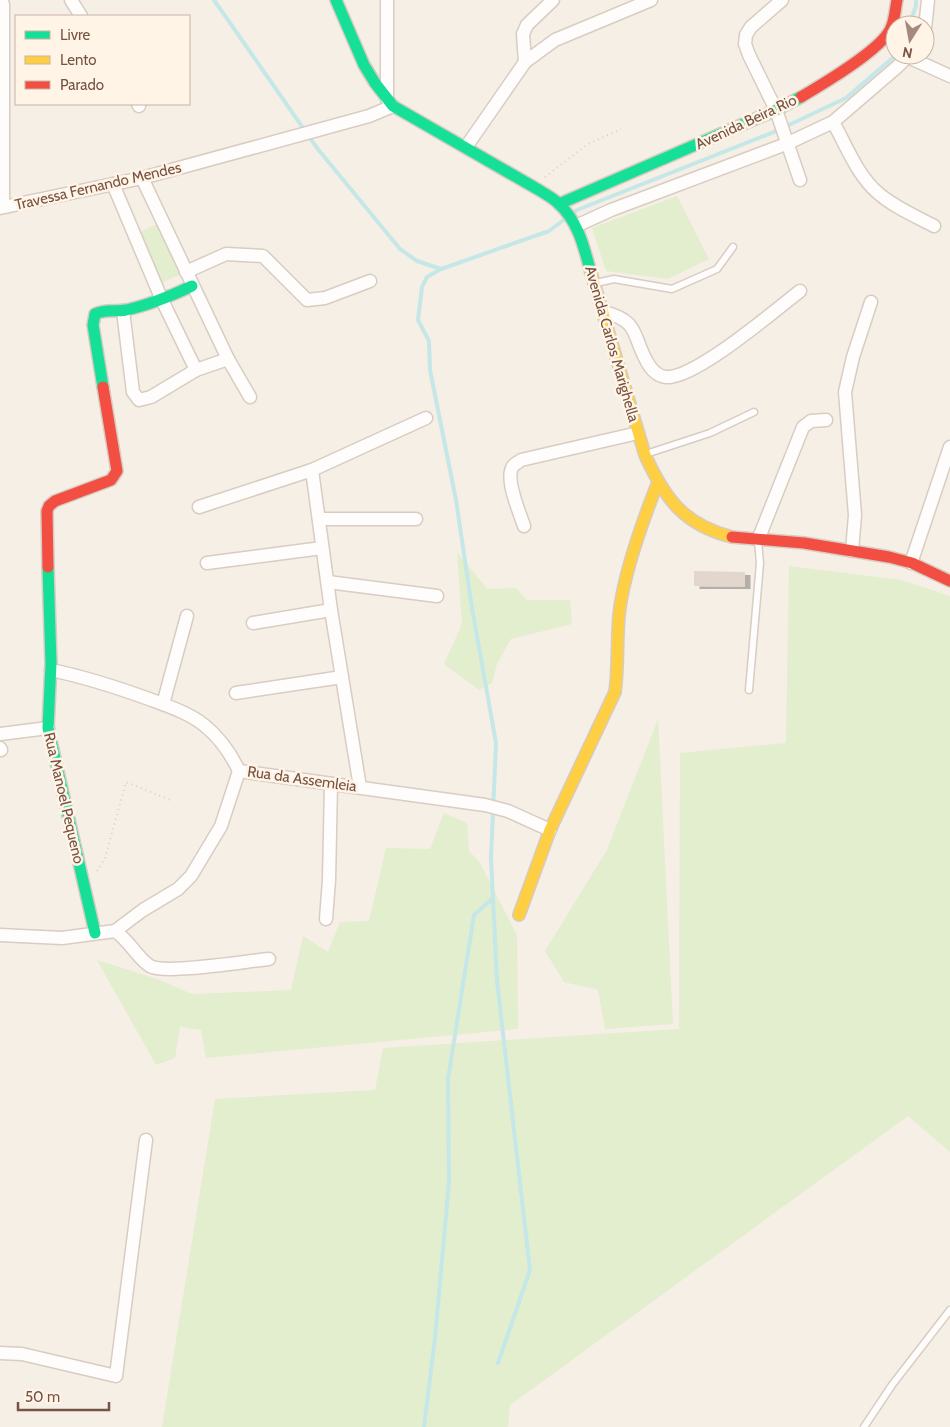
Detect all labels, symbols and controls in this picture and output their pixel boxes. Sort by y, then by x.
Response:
legend [15,15,190,105]
north arrow [885,15,935,65]
text: Livre [60,26,91,44]
text: N [901,43,914,63]
text: Lento [60,51,97,69]
text: Parado [60,76,104,94]
street label: Avenida Beira Rio [693,91,799,153]
street label: Travessa Fernando Mendes [13,158,183,214]
street label: Avenida Carlos Marighella [581,264,643,425]
street label: Rua Manoel Pequeno [40,730,88,866]
street label: Rua da Assemleia [246,762,359,796]
scale bar [18,1380,109,1412]
text: 50 m [25,1388,60,1406]

